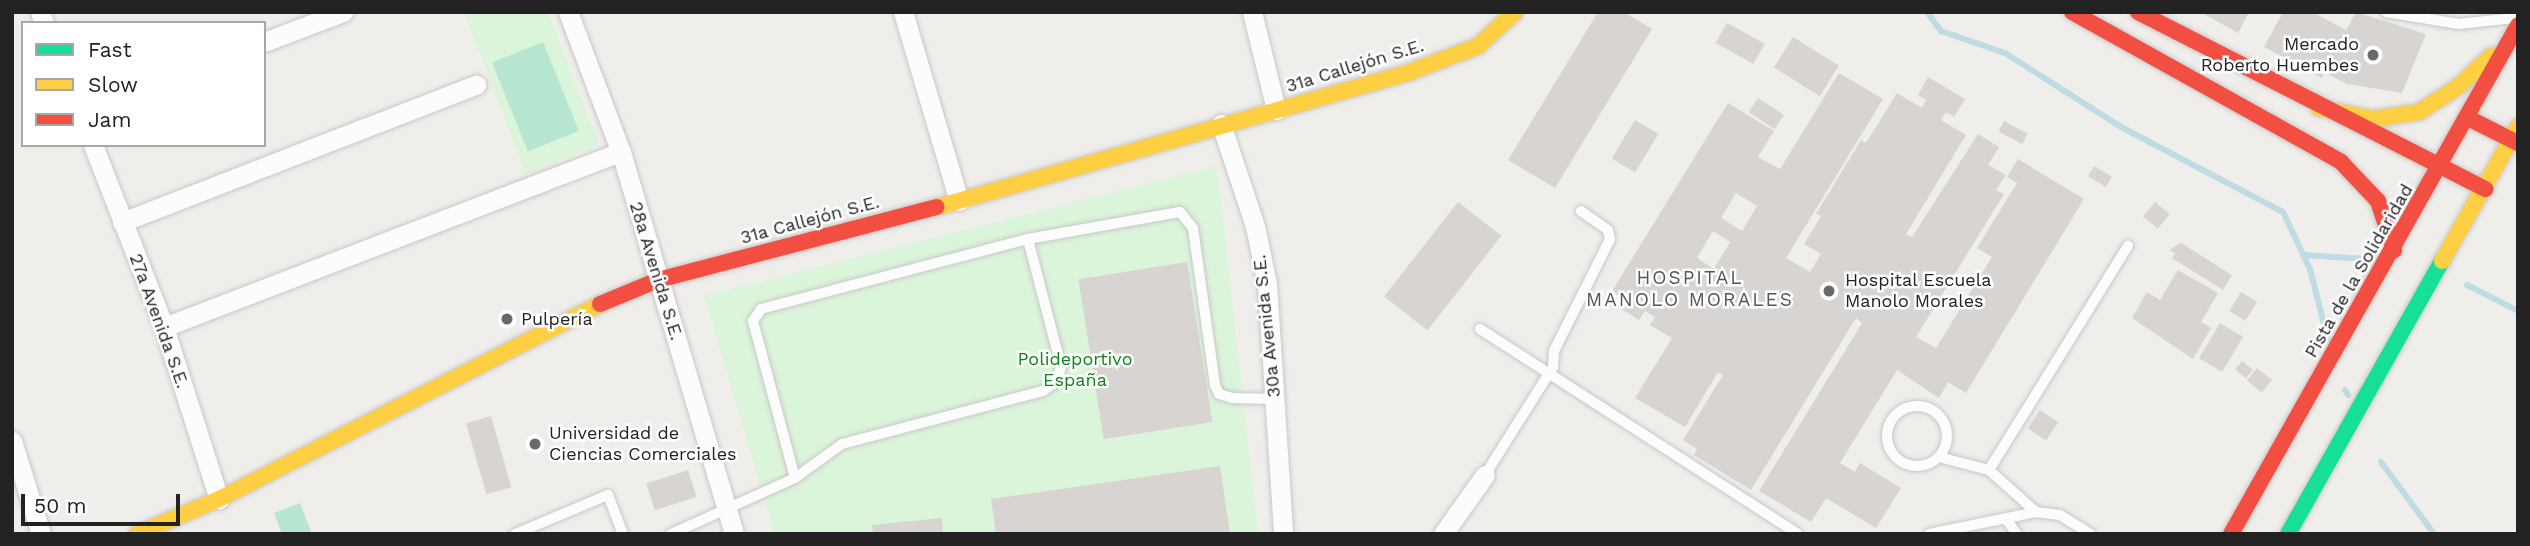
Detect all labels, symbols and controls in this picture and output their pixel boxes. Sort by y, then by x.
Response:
legend [21,21,266,147]
place label: Mercado Roberto Huembes [2201,34,2359,76]
street label: 31a Callejón S.E. [1283,35,1427,97]
text: Fast [88,37,132,62]
marker: Mercado Roberto Huembes [2365,47,2381,63]
text: Slow [88,72,138,97]
text: Jam [88,107,131,132]
street label: Pista de la Solidaridad [2300,180,2418,362]
street label: 31a Callejón S.E. [738,191,882,249]
street label: 28a Avenida S.E. [624,198,688,344]
street label: 27a Avenida S.E. [124,250,194,392]
street label: 30a Avenida S.E. [1249,253,1285,399]
district label: HOSPITAL MANOLO MORALES [1588,267,1792,311]
place label: Hospital Escuela Manolo Morales [1845,270,1992,312]
marker: Hospital Escuela Manolo Morales [1819,281,1839,301]
place label: Pulpería [521,308,593,330]
marker: Pulpería [499,311,515,327]
park label: Polideportivo España [1018,349,1132,392]
place label: Universidad de Ciencias Comerciales [549,423,737,466]
marker: Universidad de Ciencias Comerciales [527,436,543,452]
scale bar [24,480,184,524]
text: 50 m [34,493,86,518]

